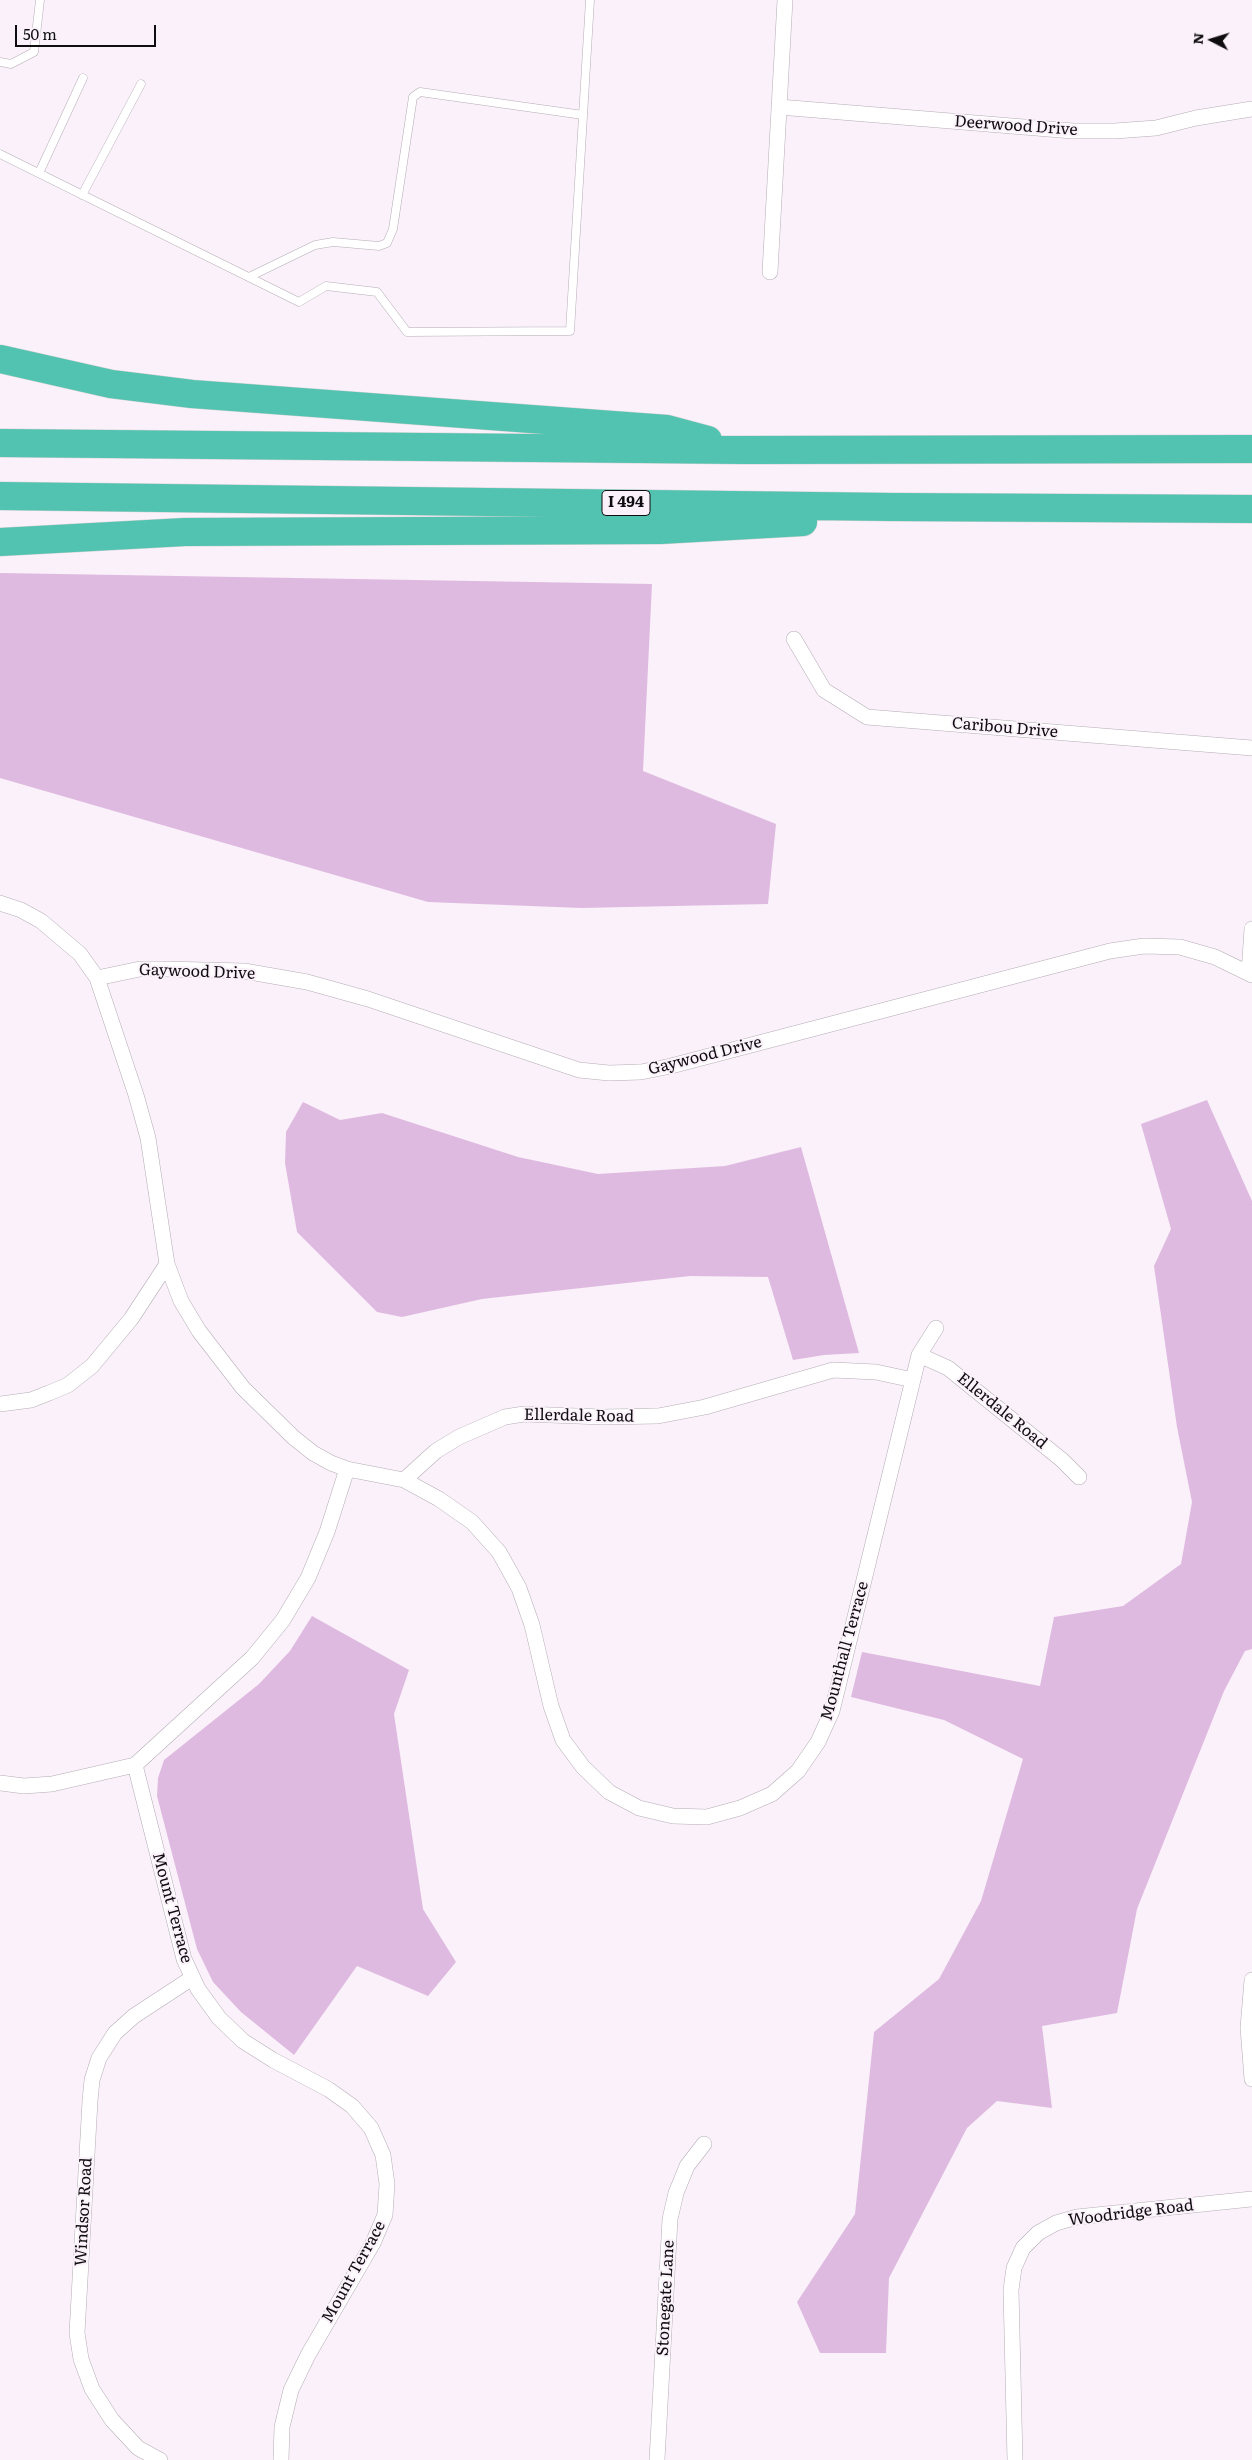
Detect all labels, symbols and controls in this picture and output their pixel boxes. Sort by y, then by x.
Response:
scale bar [18,15,159,47]
north arrow [1187,15,1237,65]
text: 50 m [23,22,57,45]
text: N [1187,32,1208,45]
street label: Deerwood Drive [954,112,1078,140]
road number: I 494 [602,490,650,516]
street label: Caribou Drive [951,714,1059,742]
street label: Gaywood Drive [139,960,255,984]
street label: Gaywood Drive [646,1033,764,1079]
street label: Ellerdale Road [953,1369,1051,1453]
street label: Ellerdale Road [524,1405,634,1427]
street label: Mounthall Terrace [817,1579,873,1723]
street label: Mount Terrace [148,1851,196,1965]
street label: Windsor Road [72,2157,96,2267]
street label: Woodridge Road [1067,2196,1195,2230]
street label: Mount Terrace [318,2218,390,2326]
street label: Stonegate Lane [653,2240,679,2356]

